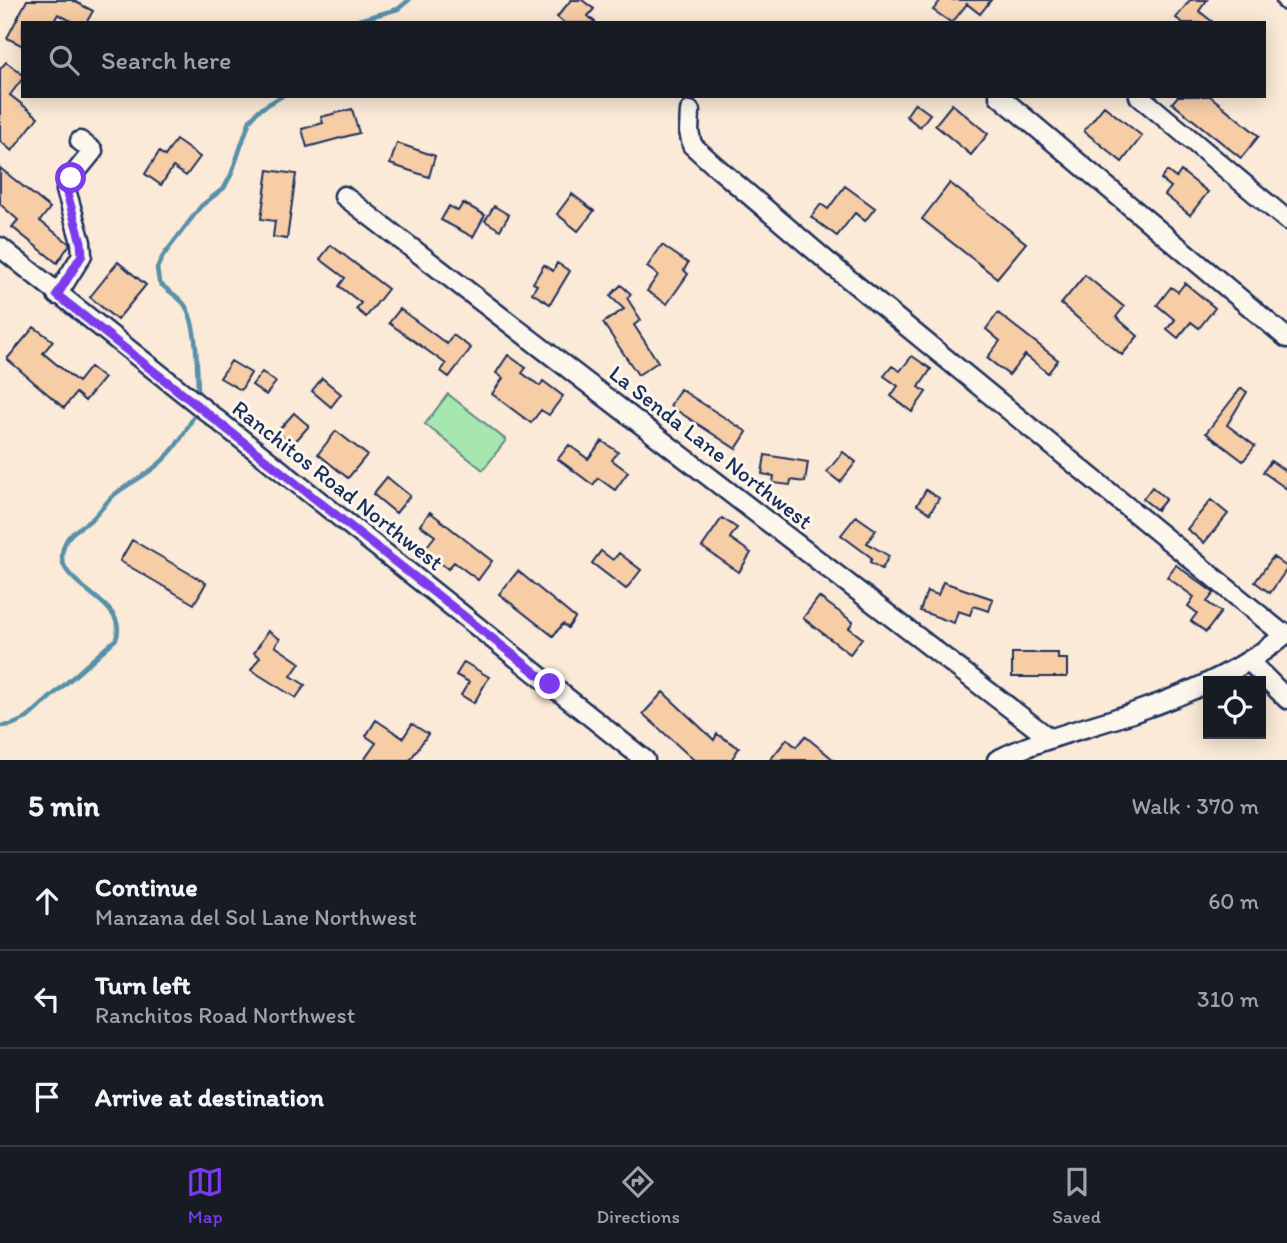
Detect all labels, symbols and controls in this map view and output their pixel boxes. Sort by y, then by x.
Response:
search box [21,21,1266,98]
icon: search [45,41,83,79]
text: Search here [101,44,231,76]
route start [55,162,86,193]
street label: La Senda Lane Northwest [604,359,819,535]
street label: Ranchitos Road Northwest [227,394,450,576]
route end [534,668,565,699]
map controls [1203,676,1266,739]
button: locate [1203,676,1266,739]
text: 5 min [28,787,99,824]
text: Walk · 370 m [1131,792,1259,820]
text: Continue [95,871,198,903]
icon: ahead [28,882,66,920]
text: 60 m [1208,887,1259,915]
text: Manzana del Sol Lane Northwest [95,903,417,931]
text: Turn left [95,969,191,1001]
icon: left [28,980,66,1018]
text: 310 m [1197,985,1259,1013]
text: Ranchitos Road Northwest [95,1001,355,1029]
icon: arrive [28,1078,66,1116]
text: Arrive at destination [95,1081,324,1113]
tab: Map [186,1163,224,1228]
tab: Directions [596,1163,680,1228]
tab: Saved [1052,1163,1101,1228]

